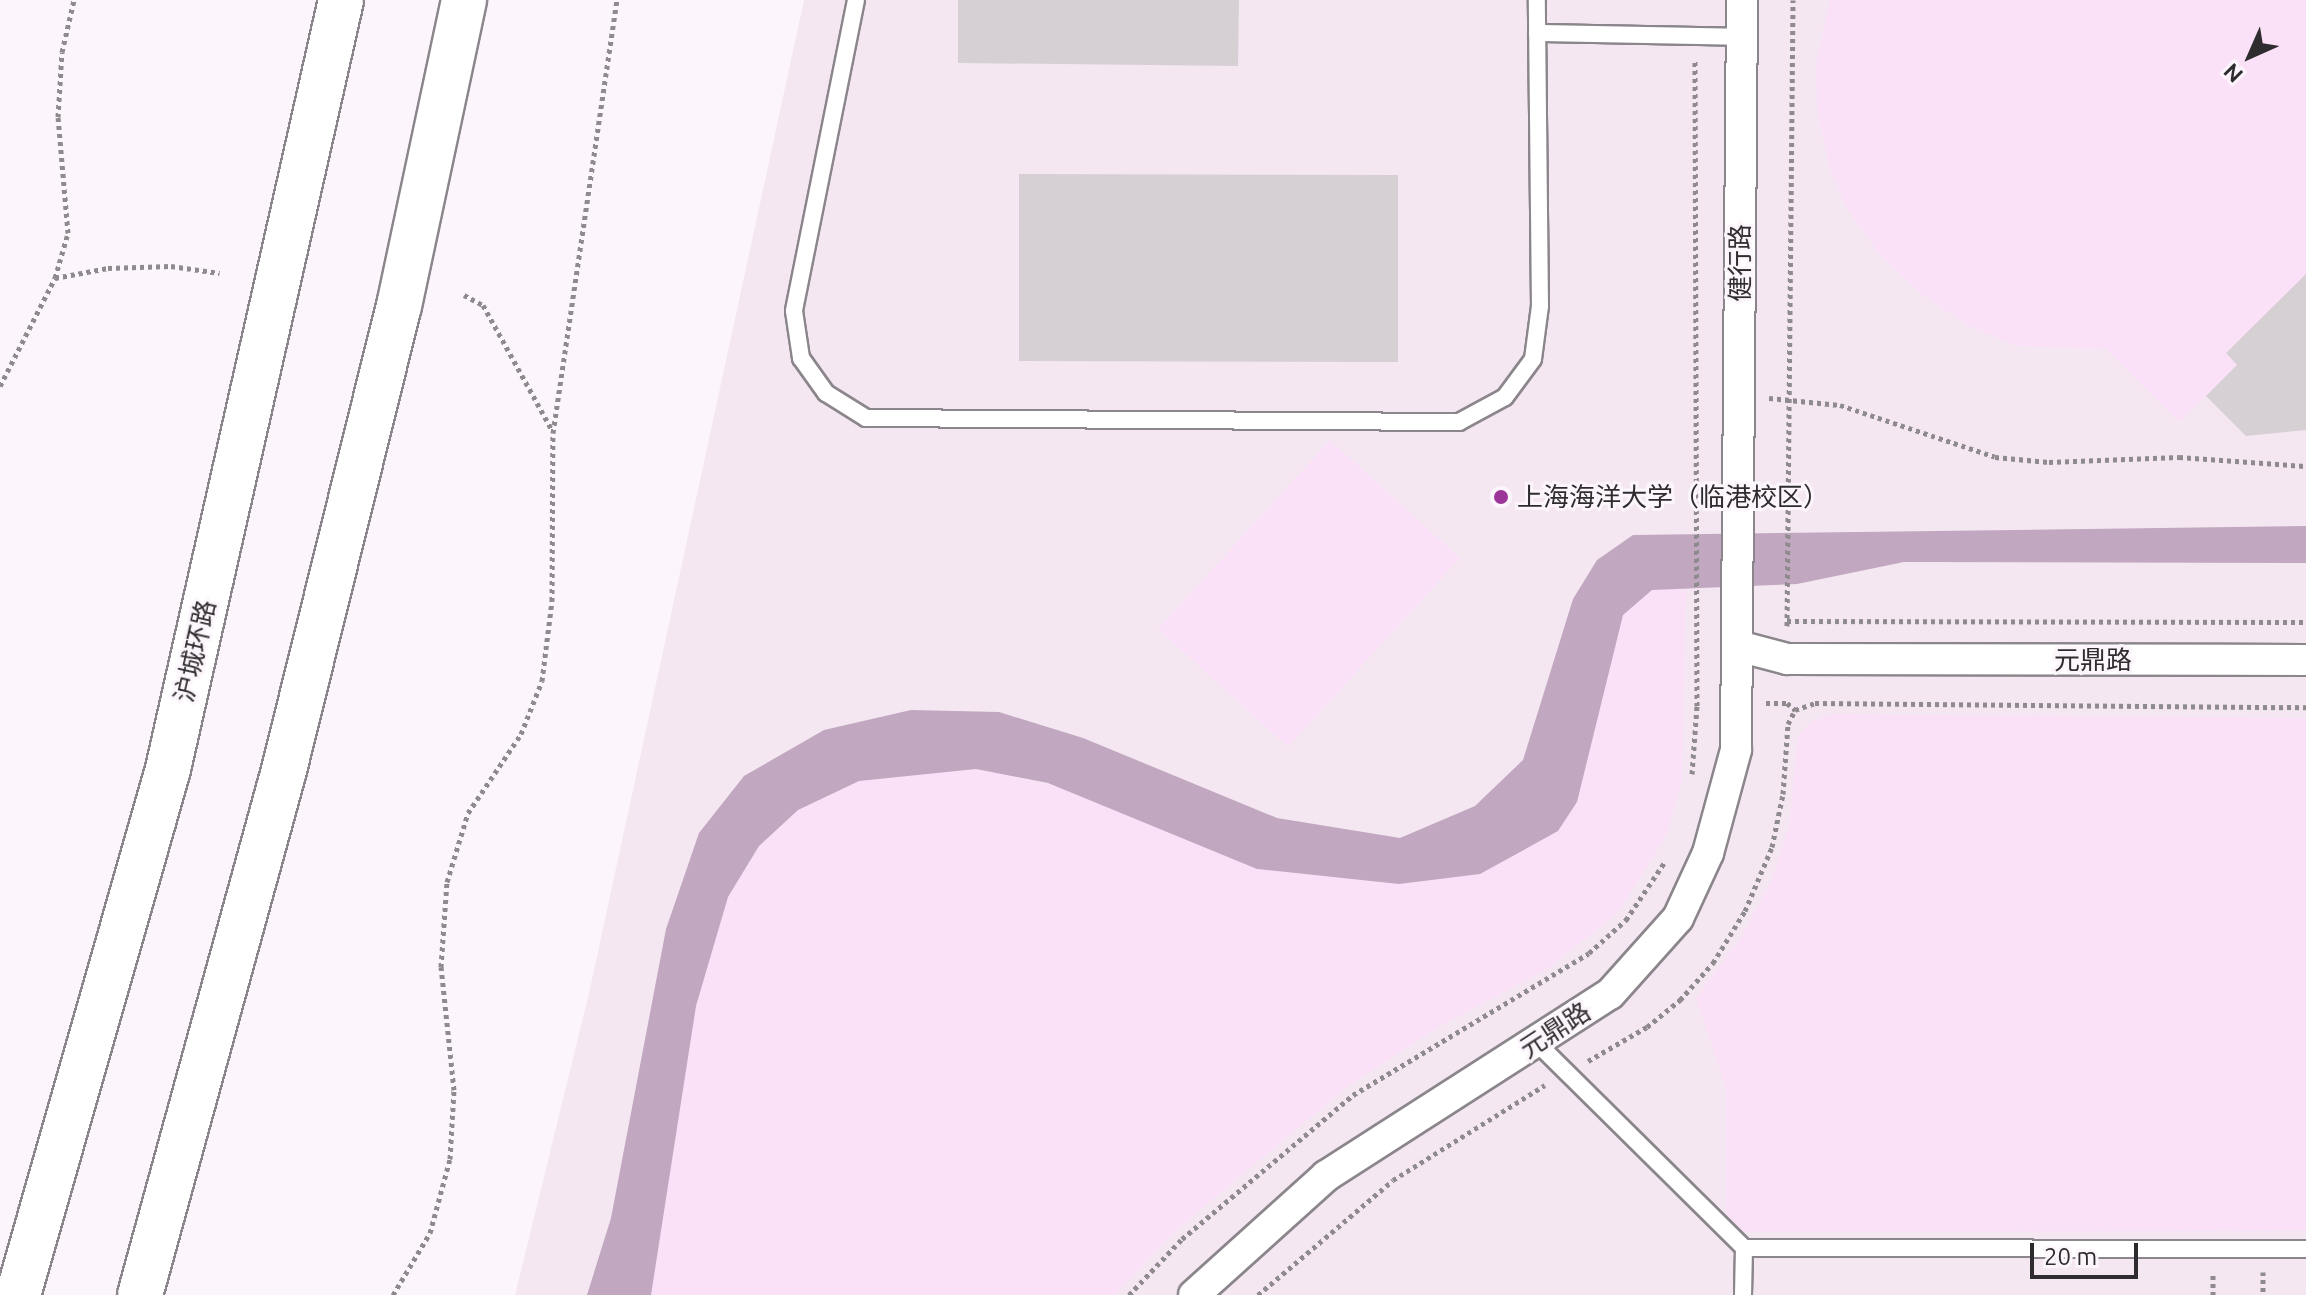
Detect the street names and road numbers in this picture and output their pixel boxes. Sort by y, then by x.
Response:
street label: 健行路 [1724,224,1756,302]
street label: 沪城环路 [168,597,222,705]
street label: 元鼎路 [2054,644,2132,676]
street label: 元鼎路 [1514,996,1596,1064]

